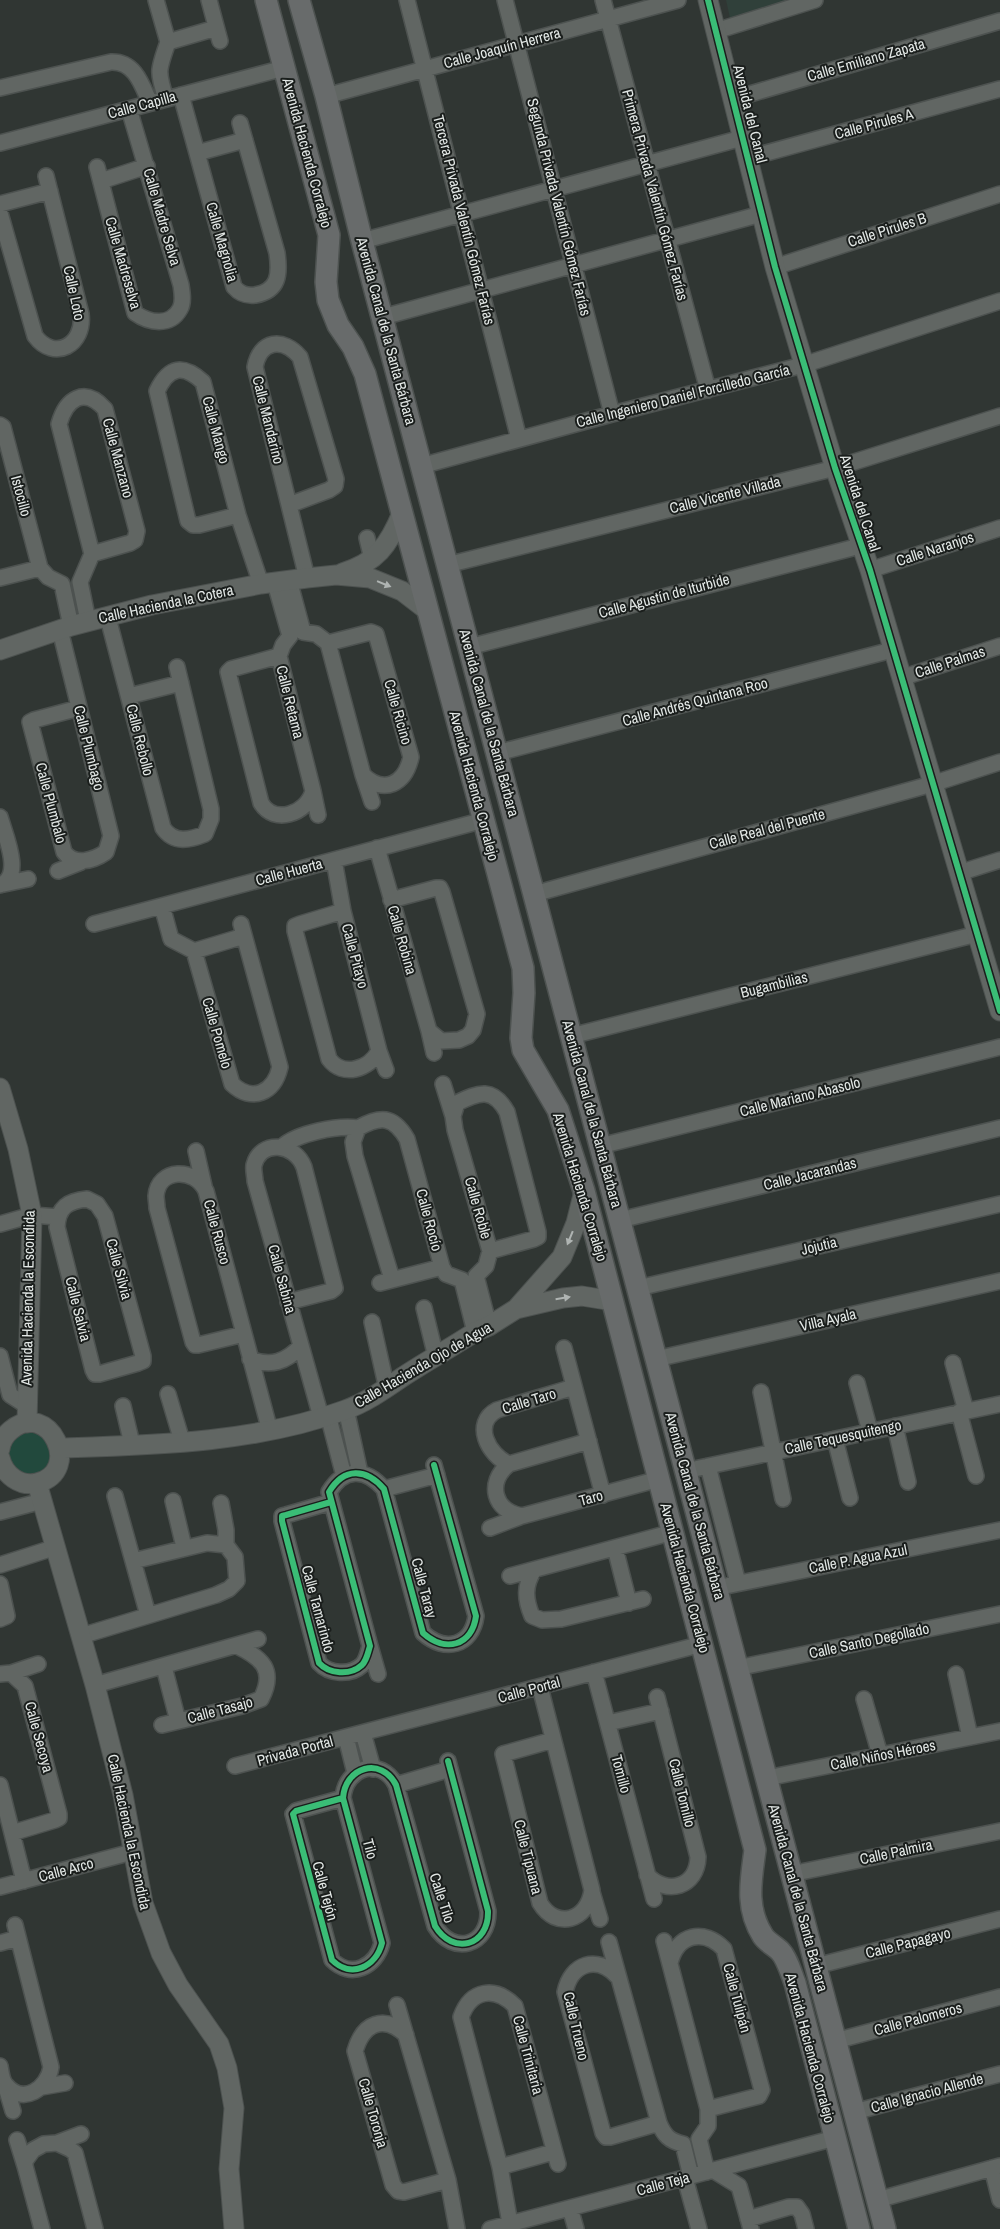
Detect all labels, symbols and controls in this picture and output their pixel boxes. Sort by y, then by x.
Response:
street label: Calle Joaquín Herrera [441,22,563,73]
street label: Calle Emiliano Zapata [804,33,927,86]
street label: Avenida del Canal [728,62,773,165]
street label: Avenida Hacienda Corralejo [277,75,338,230]
street label: Calle Capilla [105,85,178,124]
street label: Primera Privada Valentín Gómez Farías [617,87,694,303]
street label: Segunda Privada Valentín Gómez Farías [522,96,597,318]
street label: Calle Pirules A [832,103,916,144]
street label: Tercera Privada Valentín Gómez Farías [428,113,501,327]
street label: Calle Madre Selva [139,166,186,268]
street label: Calle Magnolia [201,200,244,284]
street label: Calle Pirules B [845,207,929,252]
street label: Calle Madreselva [100,214,147,312]
street label: Avenida Canal de la Santa Bárbara [351,234,422,427]
street label: Calle Loto [58,264,91,322]
street label: Calle Ingeniero Daniel Forcilledo García [574,359,792,432]
street label: Calle Mandarino [247,374,290,466]
street label: Calle Mango [197,394,236,466]
street label: Calle Manzano [98,416,139,500]
street label: Avenida del Canal [835,451,886,554]
street label: Calle Vicente Villada [667,471,783,518]
street label: Istocillo [6,473,37,519]
street label: Calle Naranjos [893,526,976,571]
street label: Calle Agustín de Iturbide [596,568,732,623]
street label: Calle Hacienda la Cotera [97,579,235,628]
one-way arrow [377,580,391,588]
street label: Avenida Canal de la Santa Bárbara [454,626,525,819]
street label: Calle Palmas [912,640,988,683]
street label: Calle Retama [271,663,310,741]
street label: Calle Andrés Quintana Roo [620,672,770,731]
street label: Calle Ricino [379,677,418,747]
street label: Calle Rebollo [121,702,160,778]
street label: Calle Plumbago [69,703,110,793]
street label: Avenida Hacienda Corralejo [444,708,505,863]
street label: Calle Plumbalo [31,760,72,846]
street label: Calle Real del Puente [707,803,827,854]
street label: Calle Huerta [253,852,325,891]
street label: Calle Robina [383,903,422,977]
street label: Calle Pitayo [337,921,374,991]
street label: Bugambilias [738,966,810,1003]
street label: Calle Pomelo [197,995,238,1071]
street label: Avenida Canal de la Santa Bárbara [557,1017,628,1210]
street label: Calle Mariano Abasolo [737,1071,863,1122]
street label: Avenida Hacienda Corralejo [548,1109,613,1264]
street label: Calle Jacarandas [761,1152,859,1195]
street label: Calle Roble [460,1174,497,1241]
street label: Calle Rocío [411,1186,448,1253]
street label: Calle Rusco [199,1197,236,1267]
street label: Avenida Hacienda la Escondida [15,1210,40,1387]
one-way arrow [566,1230,573,1245]
street label: Jojutia [799,1231,839,1260]
street label: Calle Silvia [101,1236,138,1302]
street label: Calle Sabina [263,1242,302,1316]
street label: Calle Salvia [60,1274,97,1343]
one-way arrow [556,1294,572,1302]
street label: Villa Ayala [798,1303,858,1336]
street label: Calle Hacienda Ojo de Agua [350,1317,495,1412]
street label: Calle Taro [499,1382,559,1419]
street label: Avenida Canal de la Santa Bárbara [660,1409,731,1602]
street label: Calle Tequesquitengo [783,1414,903,1459]
street label: Taro [576,1484,605,1511]
street label: Avenida Hacienda Corralejo [655,1500,716,1655]
street label: Calle P. Agua Azul [807,1539,909,1578]
street label: Calle Taray [406,1555,443,1621]
street label: Calle Tamarindo [297,1563,340,1655]
street label: Calle Santo Degollado [807,1617,931,1664]
street label: Calle Portal [495,1671,562,1708]
street label: Calle Tasajo [185,1691,255,1728]
street label: Calle Secoya [20,1699,59,1775]
street label: Privada Portal [255,1730,335,1771]
street label: Calle Niños Héroes [829,1734,937,1775]
street label: Calle Hacienda la Escondida [103,1752,156,1912]
street label: Tomillo [606,1752,637,1796]
street label: Calle Tomillo [664,1756,701,1830]
street label: Avenida Canal de la Santa Bárbara [763,1801,834,1994]
street label: Calle Tipuana [509,1817,548,1896]
street label: Calle Palmira [858,1834,934,1869]
street label: Tilo [358,1836,383,1862]
street label: Calle Arco [36,1852,96,1887]
street label: Calle Tejón [307,1859,343,1923]
street label: Calle Tilo [425,1870,460,1926]
street label: Calle Papagayo [863,1922,953,1963]
street label: Calle Tulipán [718,1961,757,2035]
street label: Avenida Hacienda Corralejo [780,1970,841,2125]
street label: Calle Trueno [558,1990,595,2062]
street label: Calle Palomeros [872,1997,964,2040]
street label: Calle Trinitaria [508,2013,549,2097]
street label: Calle Ignacio Allende [868,2067,986,2118]
street label: Calle Toronja [354,2076,393,2150]
street label: Calle Teja [634,2166,692,2201]

